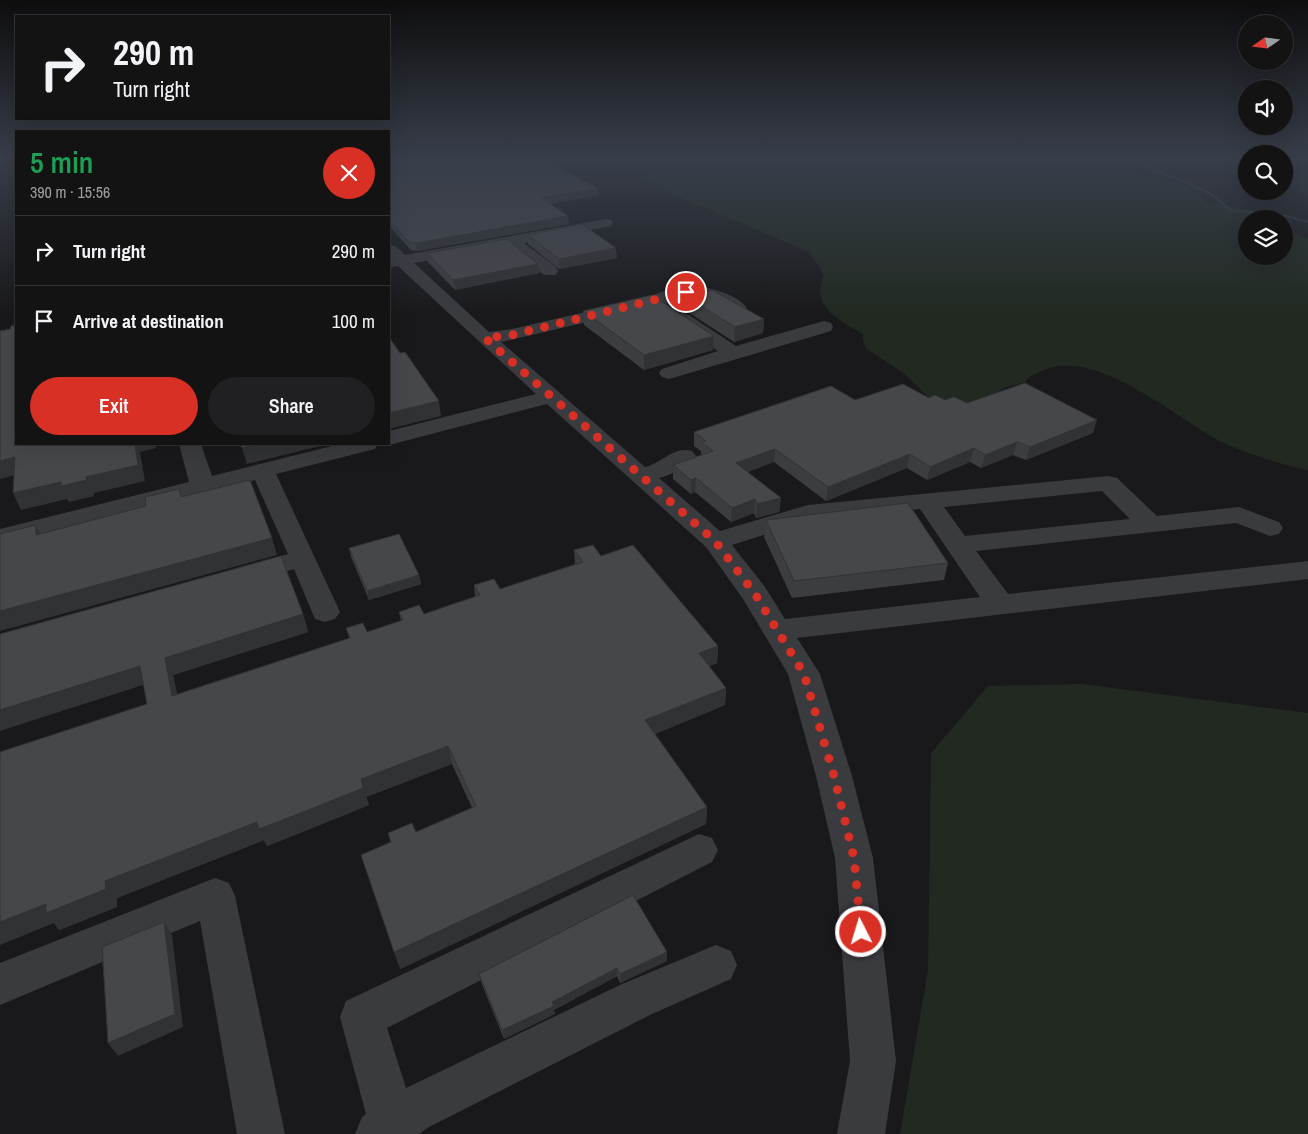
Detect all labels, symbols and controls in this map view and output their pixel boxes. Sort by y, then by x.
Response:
north arrow [1238,15,1292,70]
map controls [1238,15,1293,265]
text: 290 m [113,29,194,76]
icon: right [30,35,95,100]
text: Turn right [113,74,190,104]
button: sound [1238,80,1293,135]
text: 5 min [30,142,93,182]
button: search [1238,145,1293,200]
button: close [323,147,375,199]
text: 390 m · 15:56 [30,181,110,203]
button: layers [1238,210,1293,265]
icon: right [30,237,58,265]
text: Turn right [73,238,145,264]
text: 290 m [332,238,375,264]
pin [665,271,707,313]
icon: arrive [672,278,700,306]
icon: arrive [30,307,58,335]
text: Arrive at destination [73,308,224,334]
text: 100 m [332,308,375,334]
button: Exit [30,377,198,435]
button: Share [208,377,375,435]
position arrow [834,905,886,957]

